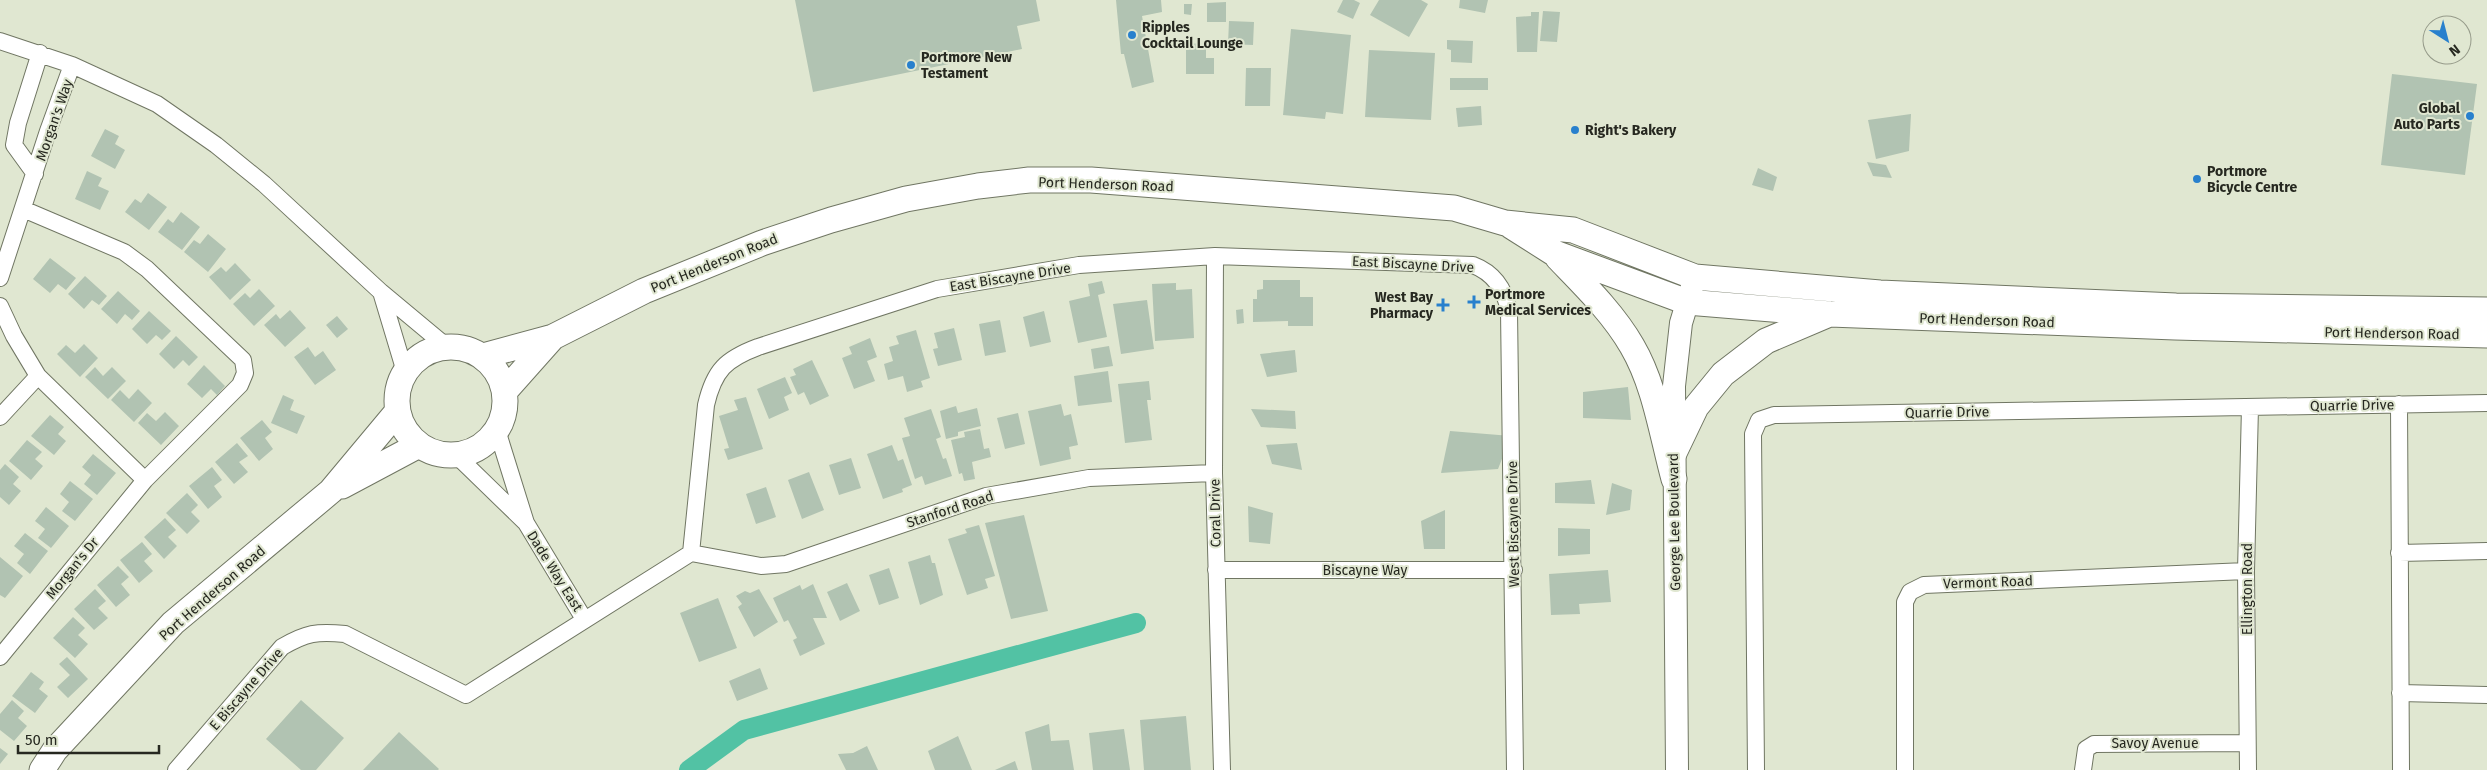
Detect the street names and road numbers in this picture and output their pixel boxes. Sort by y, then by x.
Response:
street label: Morgan's Way [33,77,76,163]
street label: Port Henderson Road [1038,174,1174,195]
street label: Port Henderson Road [648,230,780,297]
street label: East Biscayne Drive [1351,253,1474,276]
street label: East Biscayne Drive [948,260,1072,295]
street label: Port Henderson Road [1919,310,2055,331]
street label: Port Henderson Road [2324,324,2460,343]
street label: Quarrie Drive [2310,396,2394,415]
street label: Quarrie Drive [1905,403,1989,422]
street label: George Lee Boulevard [1665,453,1684,591]
street label: West Biscayne Drive [1504,461,1523,587]
street label: Coral Drive [1206,478,1225,548]
street label: Stanford Road [904,487,996,532]
street label: Dade Way East [523,528,587,615]
street label: Morgan's Dr [42,534,103,603]
street label: Port Henderson Road [156,543,269,644]
street label: Ellington Road [2239,543,2256,635]
street label: Biscayne Way [1323,562,1408,579]
street label: Vermont Road [1943,572,2033,593]
street label: E Biscayne Drive [206,645,287,734]
street label: Savoy Avenue [2111,735,2199,752]

